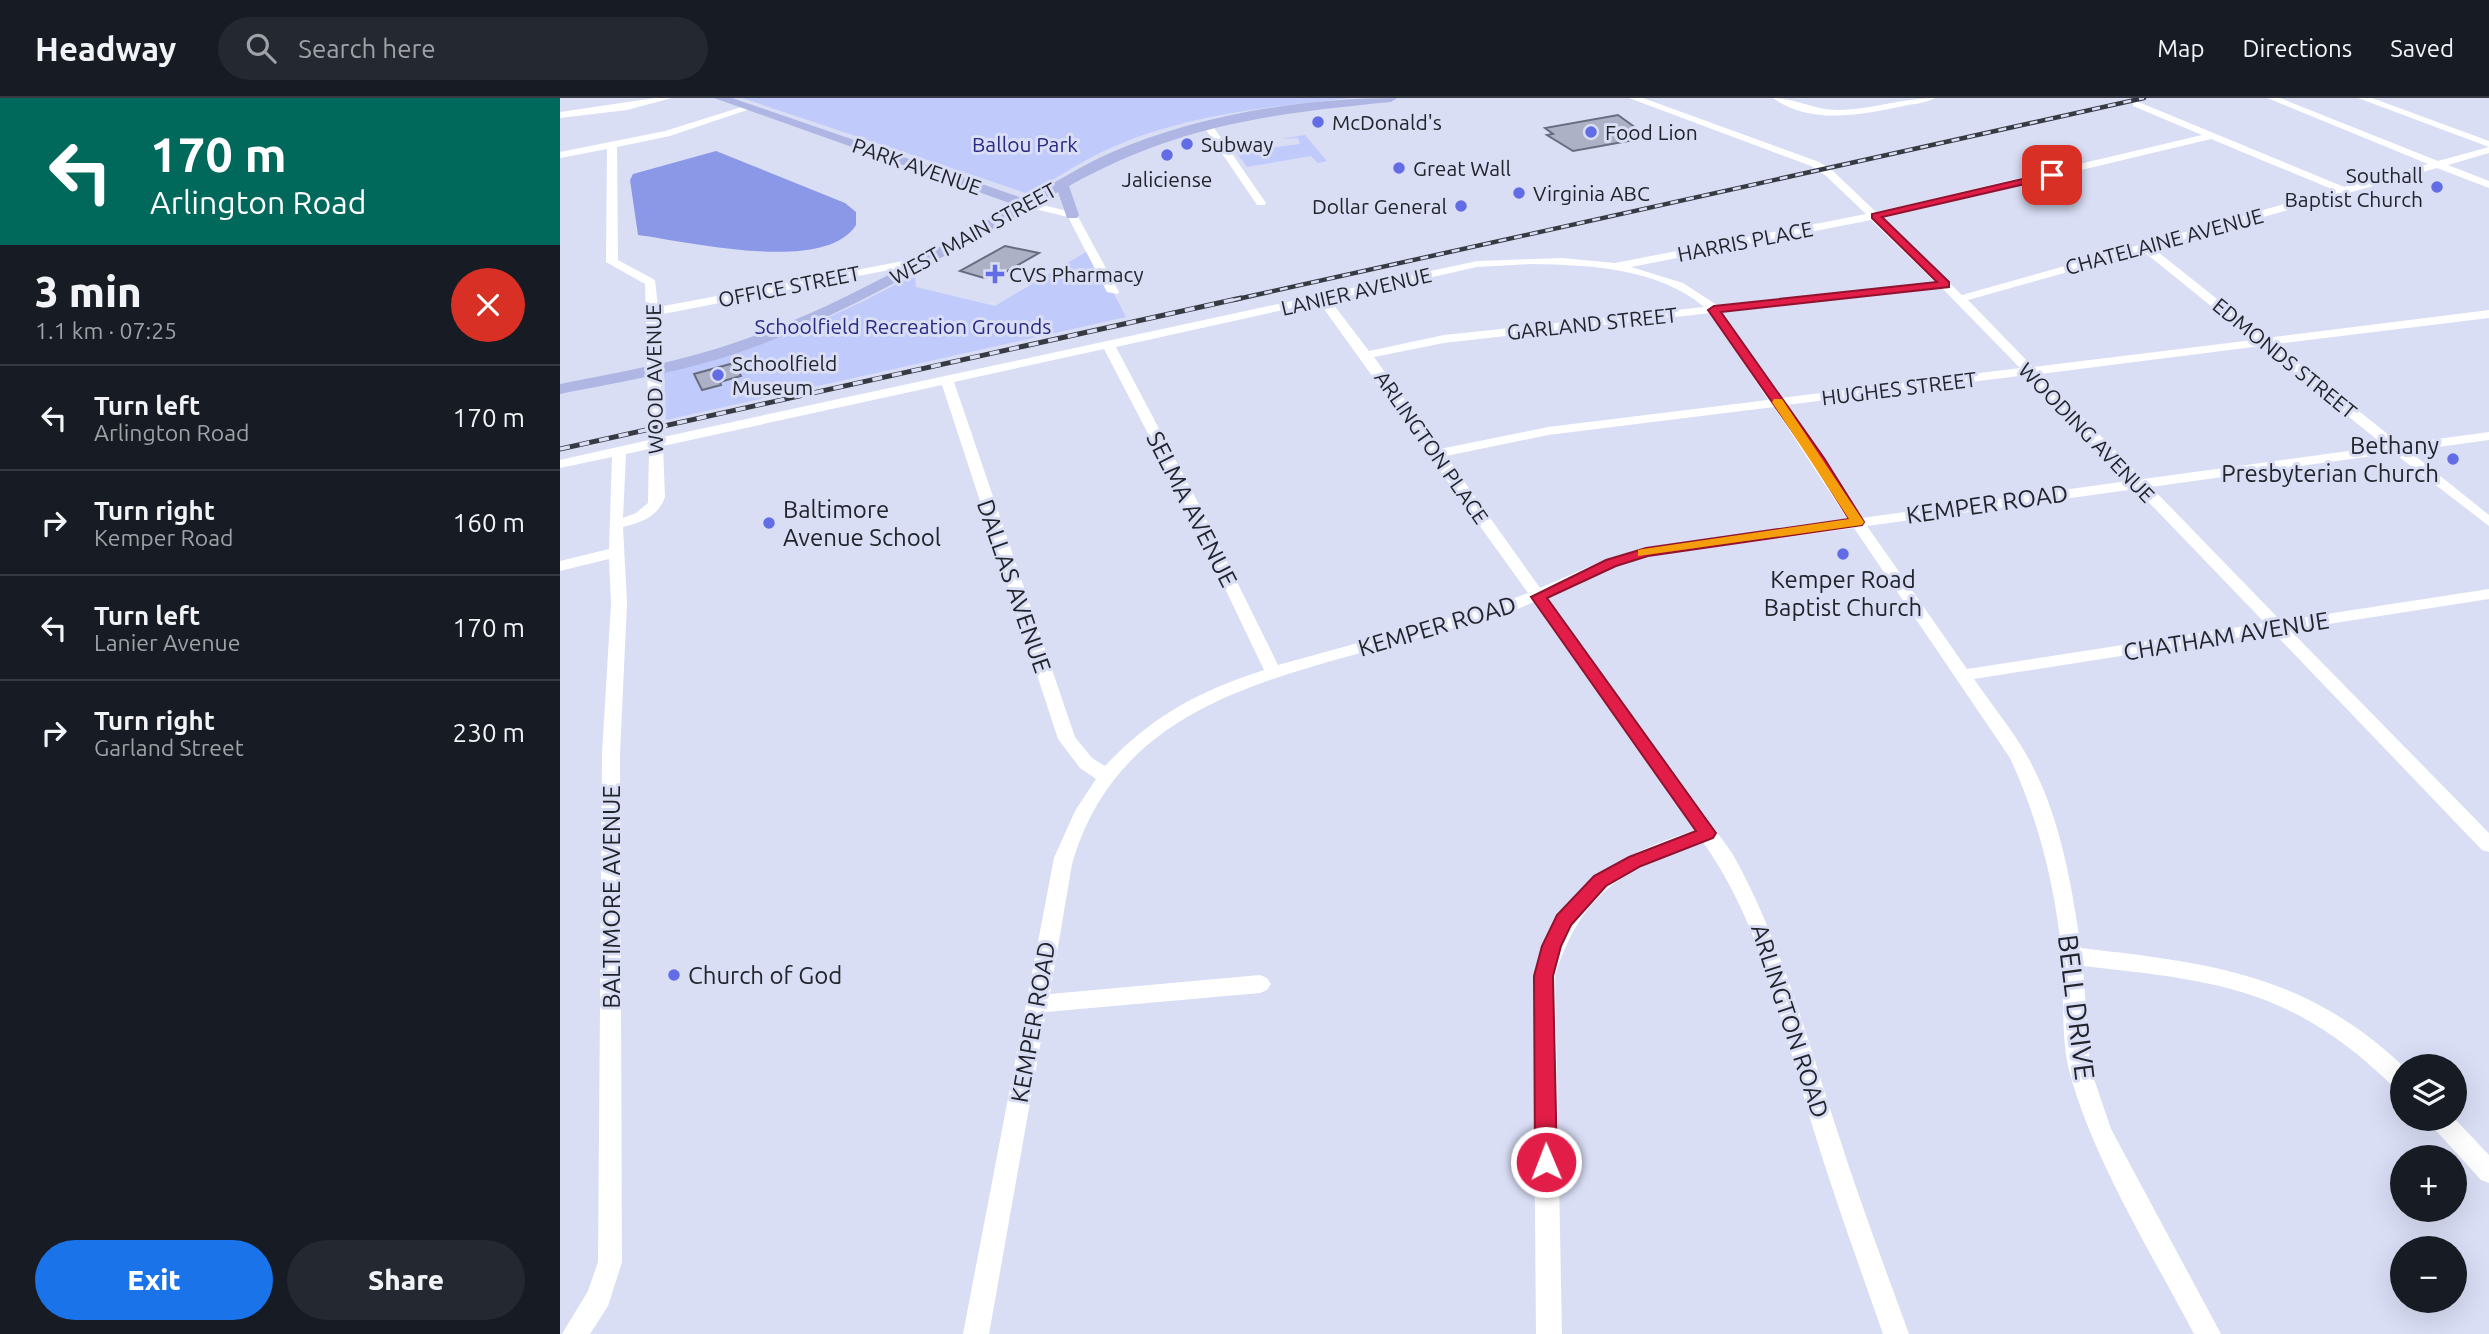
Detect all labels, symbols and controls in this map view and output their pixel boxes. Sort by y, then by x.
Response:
search box [218,17,708,80]
icon: search [242,29,280,67]
text: Headway [35,30,176,67]
text: Search here [298,34,436,63]
text: Map [2157,35,2204,62]
text: Directions [2242,35,2352,62]
text: Saved [2390,35,2454,62]
place label: McDonald's [1332,110,1442,134]
marker: McDonald's [1310,114,1326,130]
place label: Food Lion [1605,120,1698,144]
marker: Food Lion [1583,124,1599,140]
icon: left [35,126,126,217]
text: 170 m [150,126,287,181]
park label: Ballou Park [972,132,1078,156]
place label: Subway [1201,132,1273,156]
street label: PARK AVENUE [849,133,985,199]
marker: Subway [1179,136,1195,152]
pin [2022,145,2082,205]
marker: Jaliciense [1159,147,1175,163]
place label: Great Wall [1413,156,1511,180]
icon: arrive [2033,156,2071,194]
marker: Great Wall [1391,160,1407,176]
place label: Southall Baptist Church [2285,163,2423,211]
place label: Jaliciense [1122,167,1212,191]
street label: WEST MAIN STREET [886,177,1061,289]
marker: Southall Baptist Church [2429,179,2445,195]
place label: Virginia ABC [1533,181,1650,205]
text: Arlington Road [150,184,366,220]
marker: Virginia ABC [1511,185,1527,201]
place label: Dollar General [1312,194,1447,218]
marker: Dollar General [1453,198,1469,214]
street label: CHATELAINE AVENUE [2062,203,2266,279]
street label: HARRIS PLACE [1675,216,1815,266]
street label: OFFICE STREET [716,260,862,312]
place label: CVS Pharmacy [1009,262,1144,286]
street label: LANIER AVENUE [1278,262,1434,320]
marker: CVS Pharmacy [987,266,1003,282]
text: 3 min [35,268,142,315]
button: close [451,268,525,342]
street label: EDMONDS STREET [2208,293,2362,423]
street label: GARLAND STREET [1506,302,1679,344]
street label: WOOD AVENUE [641,304,667,454]
park label: Schoolfield Recreation Grounds [755,314,1051,338]
text: 1.1 km · 07:25 [35,318,177,343]
place label: Schoolfield Museum [732,351,837,399]
street label: WOODING AVENUE [2014,357,2160,507]
street label: ARLINGTON PLACE [1370,366,1494,528]
marker: Schoolfield Museum [710,367,726,383]
street label: HUGHES STREET [1820,367,1978,409]
text: Turn left [94,391,200,420]
icon: left [35,399,73,437]
text: 170 m [453,403,525,432]
text: Arlington Road [94,420,250,445]
street label: SELMA AVENUE [1141,427,1243,591]
place label: Bethany Presbyterian Church [2221,432,2439,487]
marker: Bethany Presbyterian Church [2445,451,2461,467]
street label: KEMPER ROAD [1904,479,2070,529]
text: Turn right [94,496,215,525]
place label: Baltimore Avenue School [783,496,941,551]
street label: DALLAS AVENUE [972,496,1056,676]
icon: right [35,504,73,542]
text: 160 m [453,508,525,537]
marker: Baltimore Avenue School [761,515,777,531]
text: Kemper Road [94,525,233,550]
marker: Kemper Road Baptist Church [1835,546,1851,562]
place label: Kemper Road Baptist Church [1764,566,1922,621]
street label: KEMPER ROAD [1355,591,1519,661]
text: Turn left [94,601,200,630]
street label: CHATHAM AVENUE [2121,606,2331,666]
icon: left [35,609,73,647]
text: 170 m [453,613,525,642]
text: Lanier Avenue [94,630,240,655]
text: Turn right [94,706,215,735]
icon: right [35,714,73,752]
text: 230 m [453,718,525,747]
text: Garland Street [94,735,244,760]
street label: BALTIMORE AVENUE [598,785,625,1009]
street label: ARLINGTON ROAD [1746,921,1834,1121]
street label: BELL DRIVE [2053,933,2101,1081]
street label: KEMPER ROAD [1006,939,1060,1105]
place label: Church of God [688,962,842,989]
marker: Church of God [666,967,682,983]
map controls [2390,1054,2467,1313]
button: layers [2390,1054,2467,1131]
position arrow [1509,1125,1583,1199]
button: + [2390,1145,2467,1222]
button: − [2390,1236,2467,1313]
button: Exit [35,1240,273,1320]
button: Share [287,1240,525,1320]

